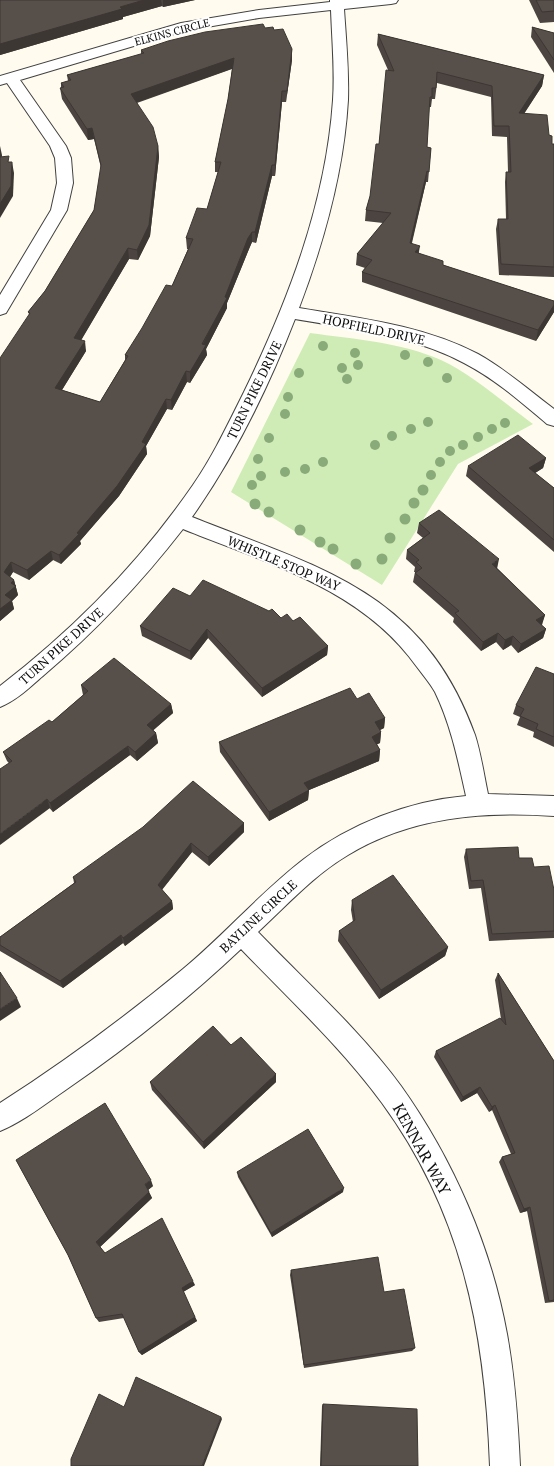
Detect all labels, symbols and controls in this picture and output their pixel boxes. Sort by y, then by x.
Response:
street label: ELKINS CIRCLE [133,15,211,49]
street label: HOPFIELD DRIVE [321,309,427,349]
street label: TURN PIKE DRIVE [222,338,286,442]
street label: WHISTLE STOP WAY [225,531,344,595]
street label: TURN PIKE DRIVE [15,603,107,689]
street label: BAYLINE CIRCLE [215,875,301,957]
street label: KENNAR WAY [388,1099,457,1199]

